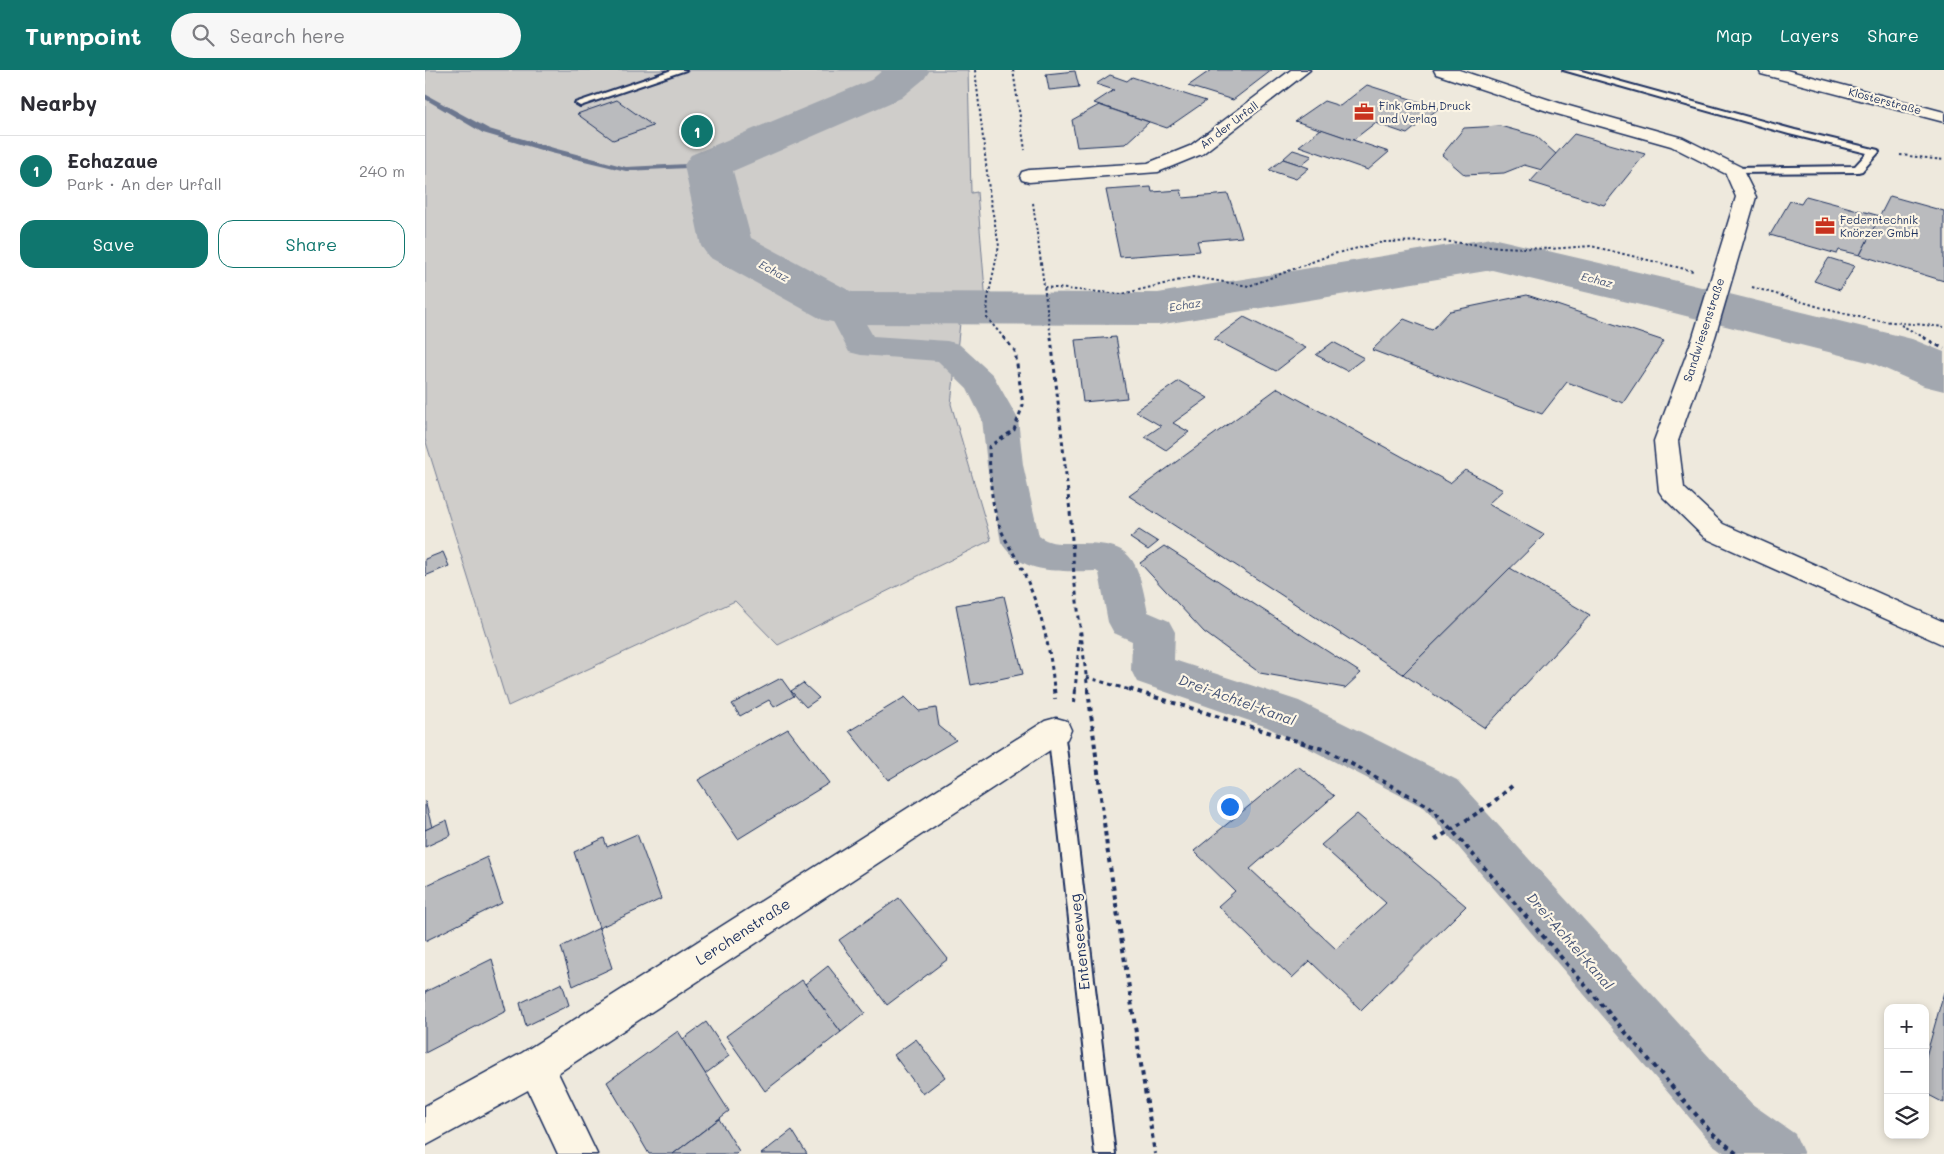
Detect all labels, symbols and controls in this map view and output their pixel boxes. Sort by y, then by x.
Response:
search box [171,13,521,58]
text: Turnpoint [25,20,141,51]
icon: search [189,21,217,49]
text: Search here [229,23,345,48]
text: Map [1716,23,1752,47]
text: Layers [1780,23,1839,47]
text: Share [1867,23,1919,47]
street label: Klosterstraße [1847,84,1923,117]
text: Nearby [20,89,97,116]
street label: An der Urfall [1196,98,1261,152]
place label: Fink GmbH Druck und Verlag [1379,98,1471,126]
office icon: Fink GmbH Druck und Verlag [1353,101,1375,123]
pin: 1 [681,112,713,150]
text: Echazaue [67,148,158,173]
text: 1 [32,160,40,181]
text: 240 m [359,160,405,181]
text: Park · An der Urfall [67,173,222,194]
place label: Federntechnik Knörzer GmbH [1840,212,1919,240]
office icon: Federntechnik Knörzer GmbH [1814,215,1836,237]
button: Save [20,220,208,268]
button: Share [218,220,405,268]
water label: Echaz [757,256,793,285]
water label: Echaz [1580,268,1615,291]
street label: Sandwiesenstraße [1679,276,1727,384]
water label: Echaz [1168,294,1203,314]
water label: Drei-Achtel-Kanal [1176,670,1299,730]
your location [1217,794,1243,820]
water label: Drei-Achtel-Kanal [1523,888,1618,994]
street label: Lerchenstraße [691,893,794,969]
street label: Entenseeweg [1064,893,1094,991]
map controls [1884,1004,1929,1139]
button: + [1884,1004,1929,1049]
button: − [1884,1049,1929,1094]
button: layers [1884,1094,1929,1139]

